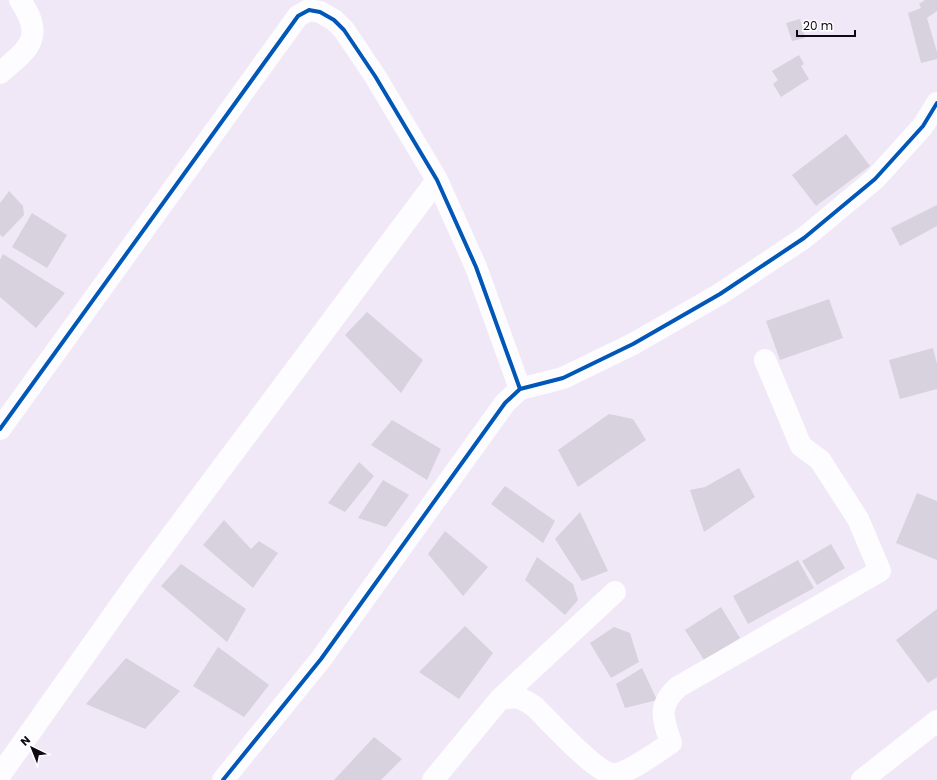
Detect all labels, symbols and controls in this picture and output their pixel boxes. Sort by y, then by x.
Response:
scale bar [797,12,855,38]
text: 20 m [803,17,833,34]
north arrow [12,728,52,768]
text: N [17,732,34,749]

